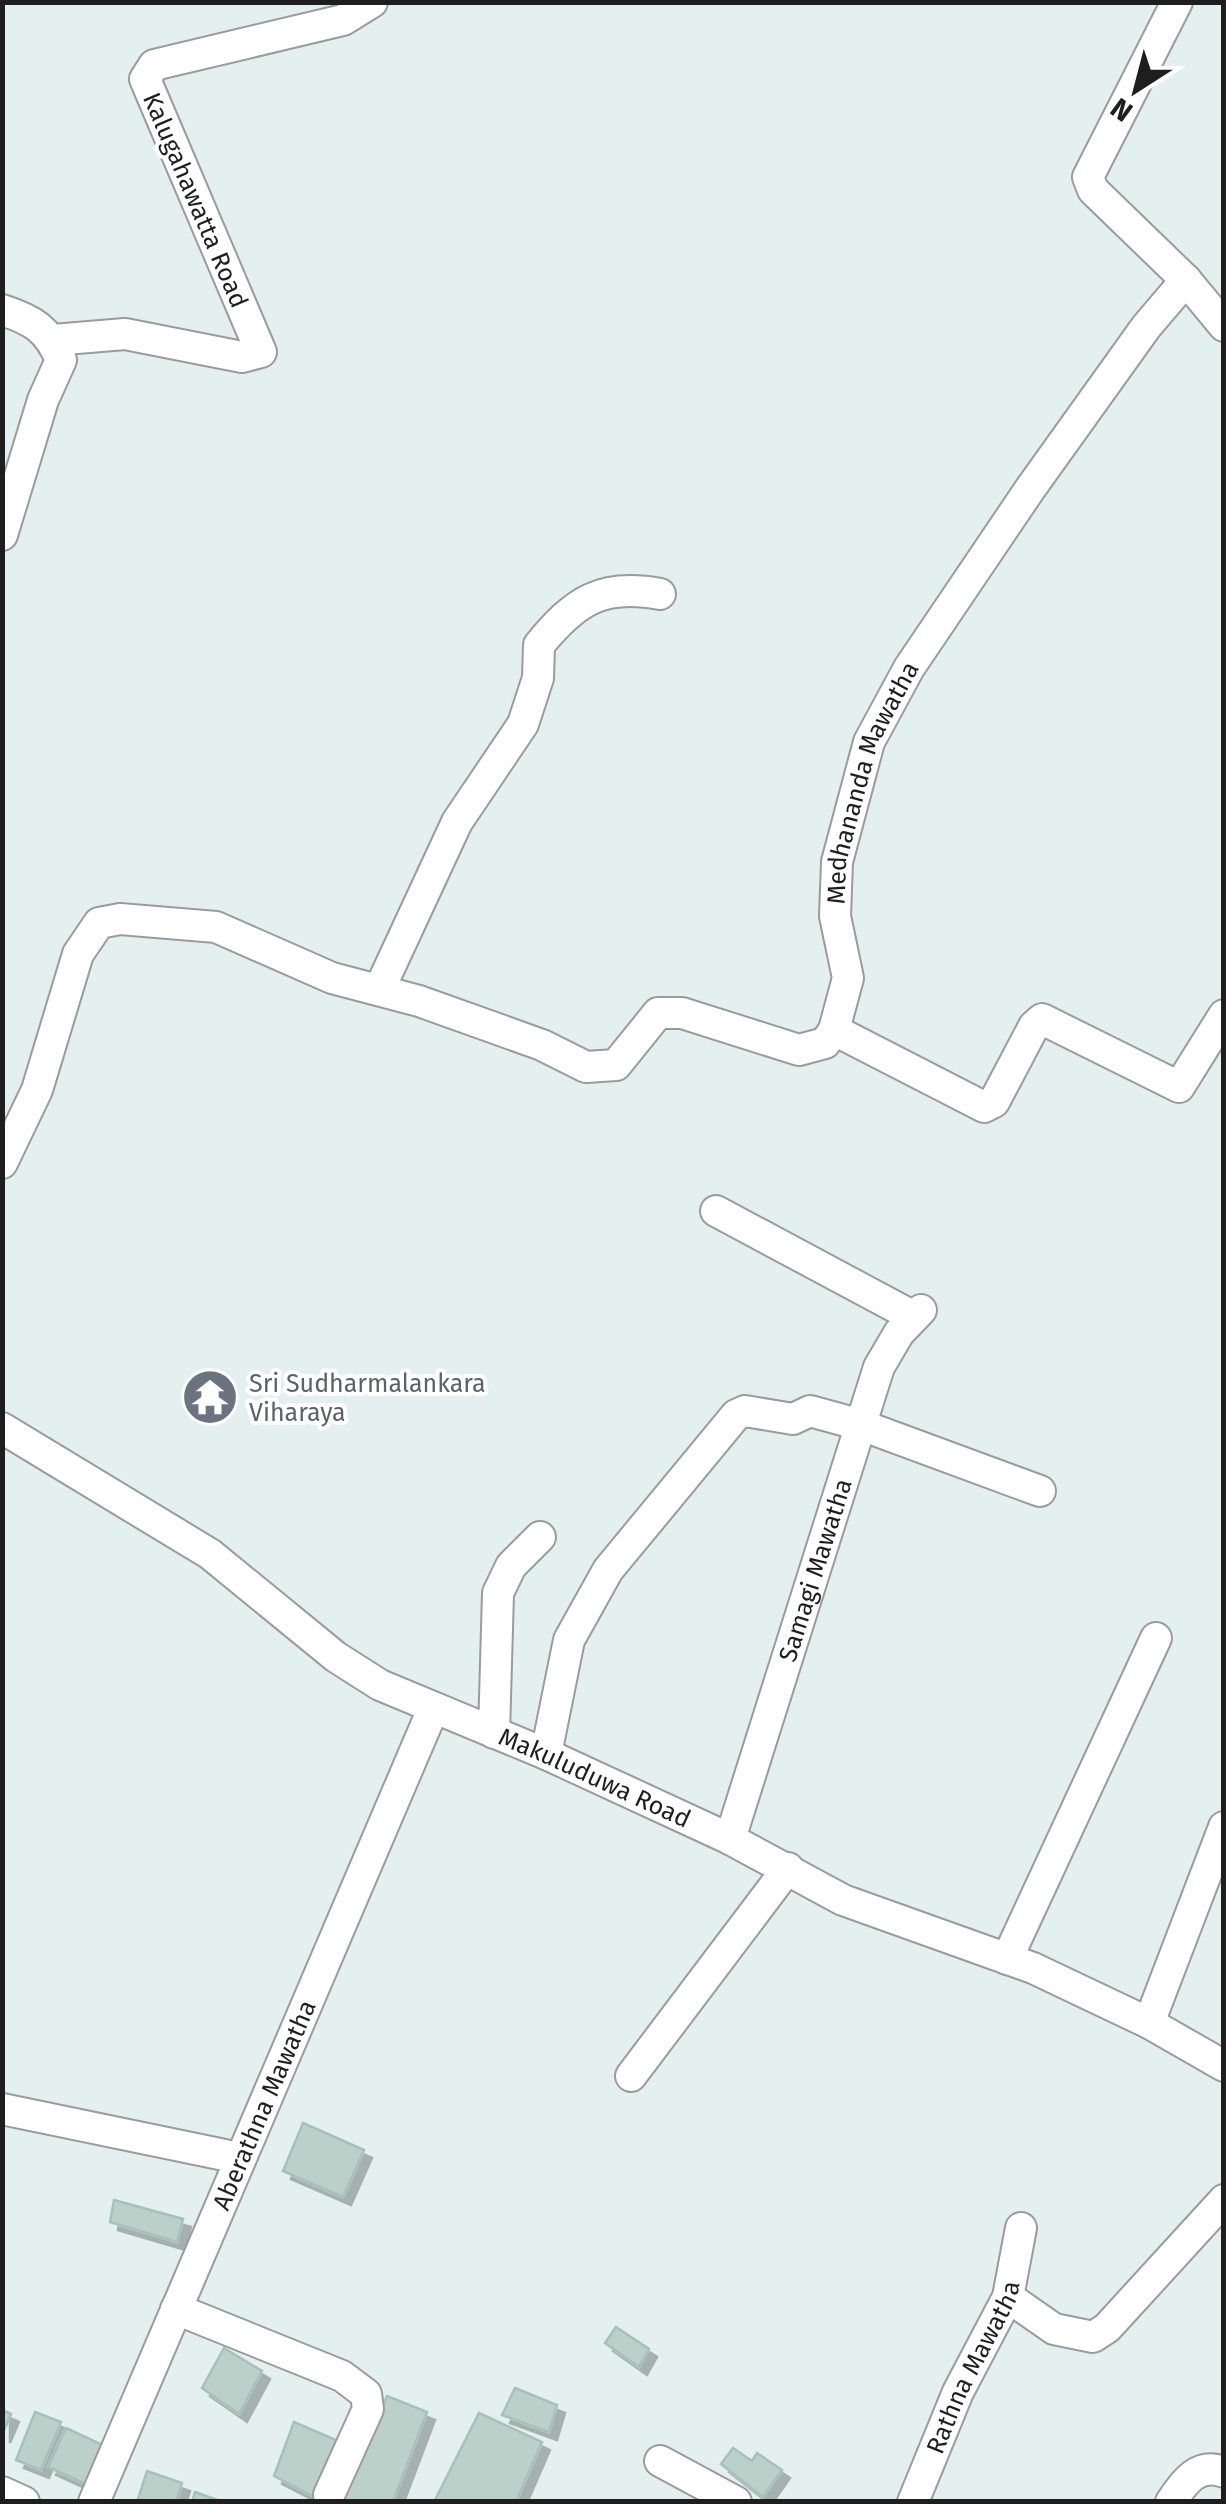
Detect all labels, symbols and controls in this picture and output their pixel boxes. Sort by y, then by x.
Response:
north arrow [1086,40,1186,140]
street label: Kalugahawatta Road [136,88,254,313]
text: N [1104,91,1139,129]
street label: Medhananda Mawatha [821,657,926,905]
temple icon: Sri Sudharmalankara Viharaya [180,1367,240,1427]
place label: Sri Sudharmalankara Viharaya [249,1369,486,1428]
street label: Samagi Mawatha [773,1475,859,1666]
street label: Makuluduwa Road [494,1722,695,1835]
street label: Aberathna Mawatha [207,1996,323,2215]
street label: Rathna Mawatha [920,2279,1027,2458]

